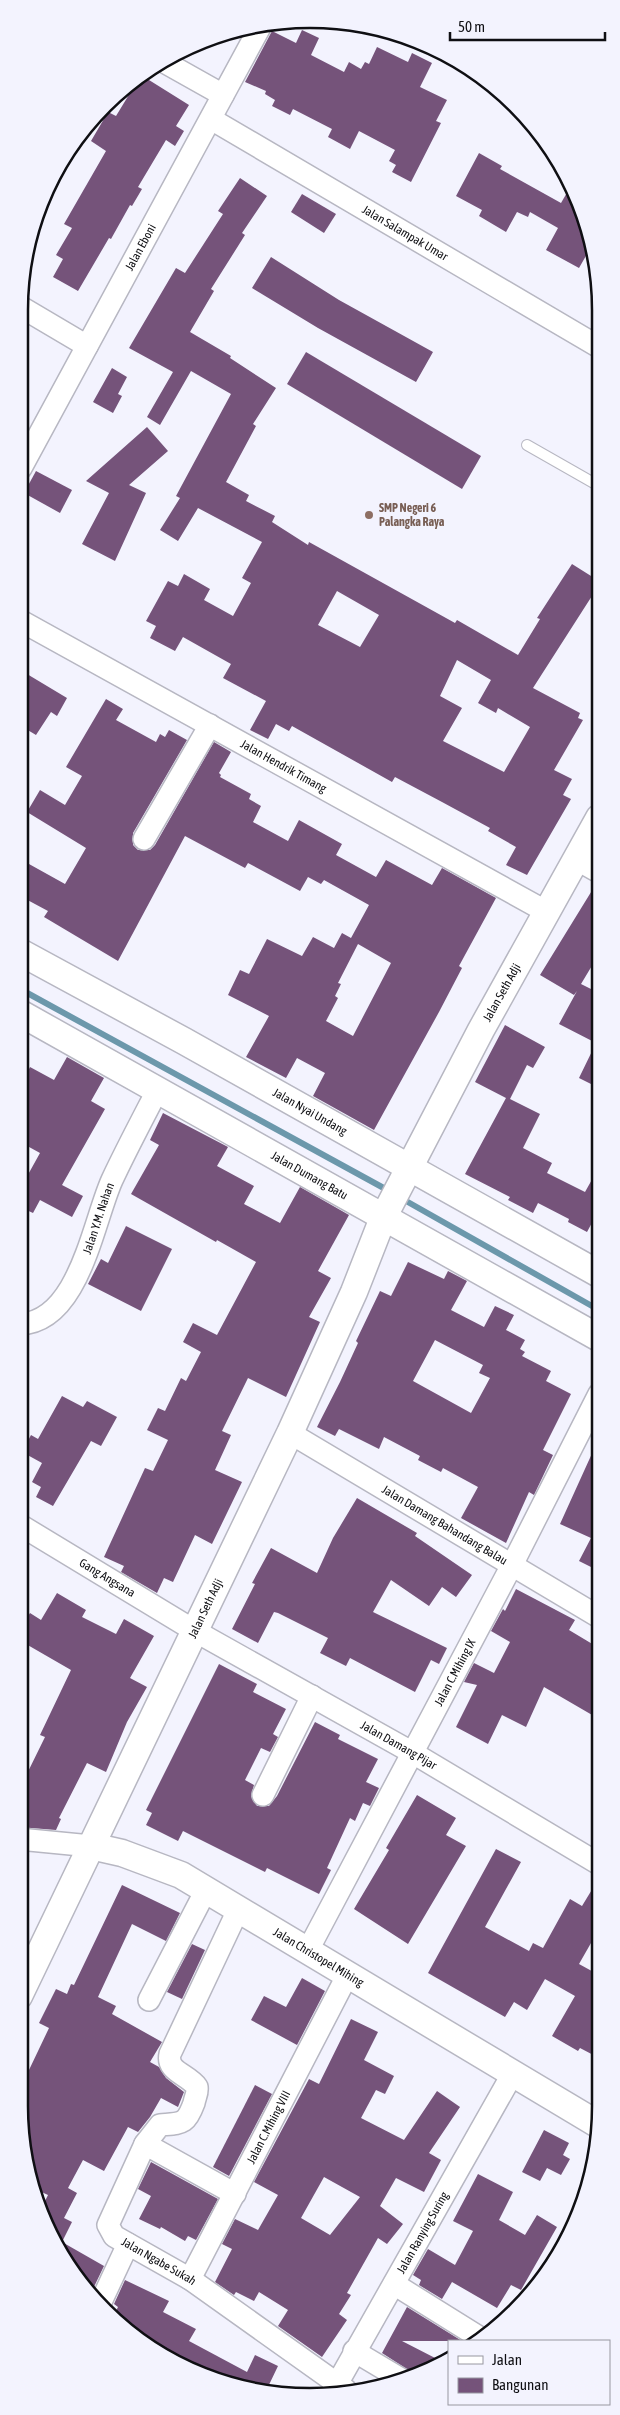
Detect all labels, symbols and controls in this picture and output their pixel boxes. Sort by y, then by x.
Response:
scale bar [450,10,605,42]
text: 50 m [458,18,485,35]
street label: Jalan Salampak Umar [360,202,451,264]
street label: Jalan Eboni [122,222,159,273]
place label: SMP Negeri 6 Palangka Raya [379,501,445,529]
marker: SMP Negeri 6 Palangka Raya [363,509,375,521]
street label: Jalan Hendrik Timang [238,737,330,796]
street label: Jalan Seth Adji [480,961,524,1024]
street label: Jalan Nyai Undang [270,1085,350,1138]
street label: Jalan Dumang Batu [269,1148,350,1203]
street label: Jalan Y.M. Nahan [80,1180,117,1256]
street label: Jalan Damang Bahandang Balau [380,1482,510,1568]
street label: Gang Angsana [77,1556,138,1600]
street label: Jalan Seth Adji [185,1577,226,1641]
street label: Jalan C.Mihing IX [432,1636,479,1708]
street label: Jalan Damang Pijar [358,1718,439,1773]
street label: Jalan Christopel Mihing [271,1925,367,1990]
street label: Jalan C.Mihing VIII [244,2088,293,2166]
street label: Jalan Ranying Suring [394,2189,452,2276]
street label: Jalan Ngabe Sukah [119,2235,199,2288]
legend [448,2340,610,2405]
text: Jalan [492,2351,522,2368]
text: Bangunan [492,2376,549,2393]

